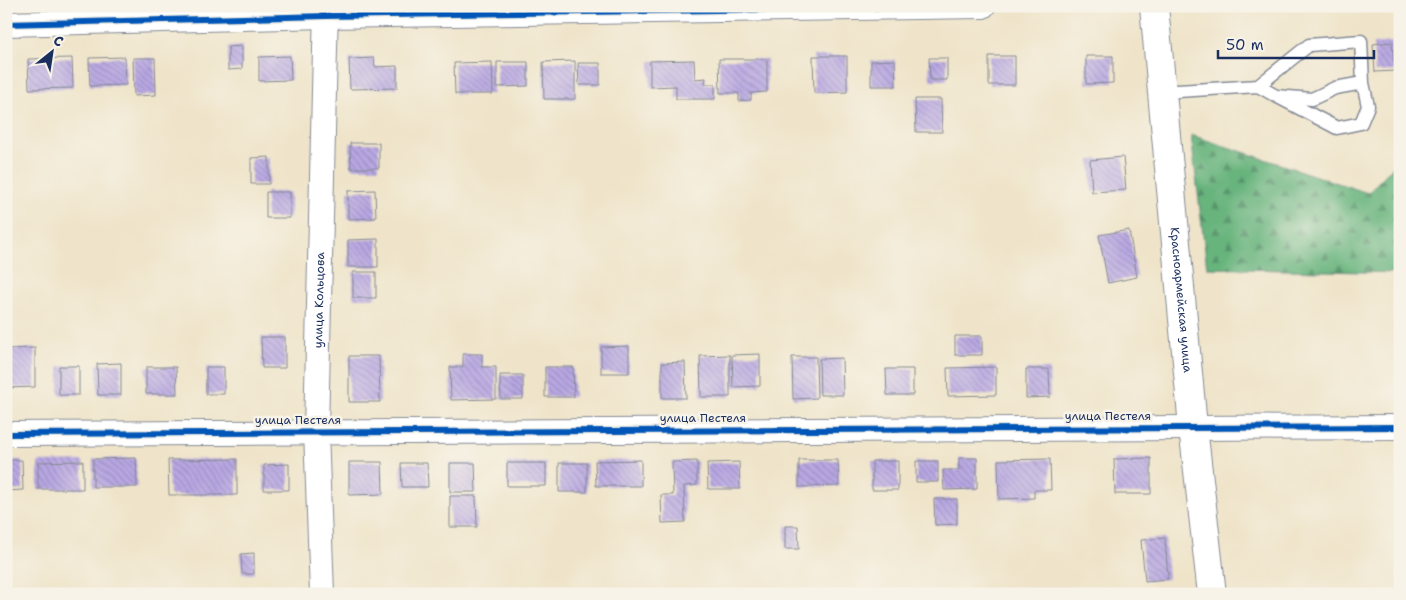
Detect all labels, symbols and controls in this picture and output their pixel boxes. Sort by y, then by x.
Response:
north arrow [28,28,78,78]
scale bar [1218,28,1375,60]
text: С [50,31,67,51]
text: 50 m [1226,35,1264,55]
street label: Красноармейская улица [1167,226,1196,374]
street label: улица Кольцова [310,251,328,348]
street label: улица Пестеля [1065,408,1151,424]
street label: улица Пестеля [660,410,746,426]
street label: улица Пестеля [255,412,341,428]

